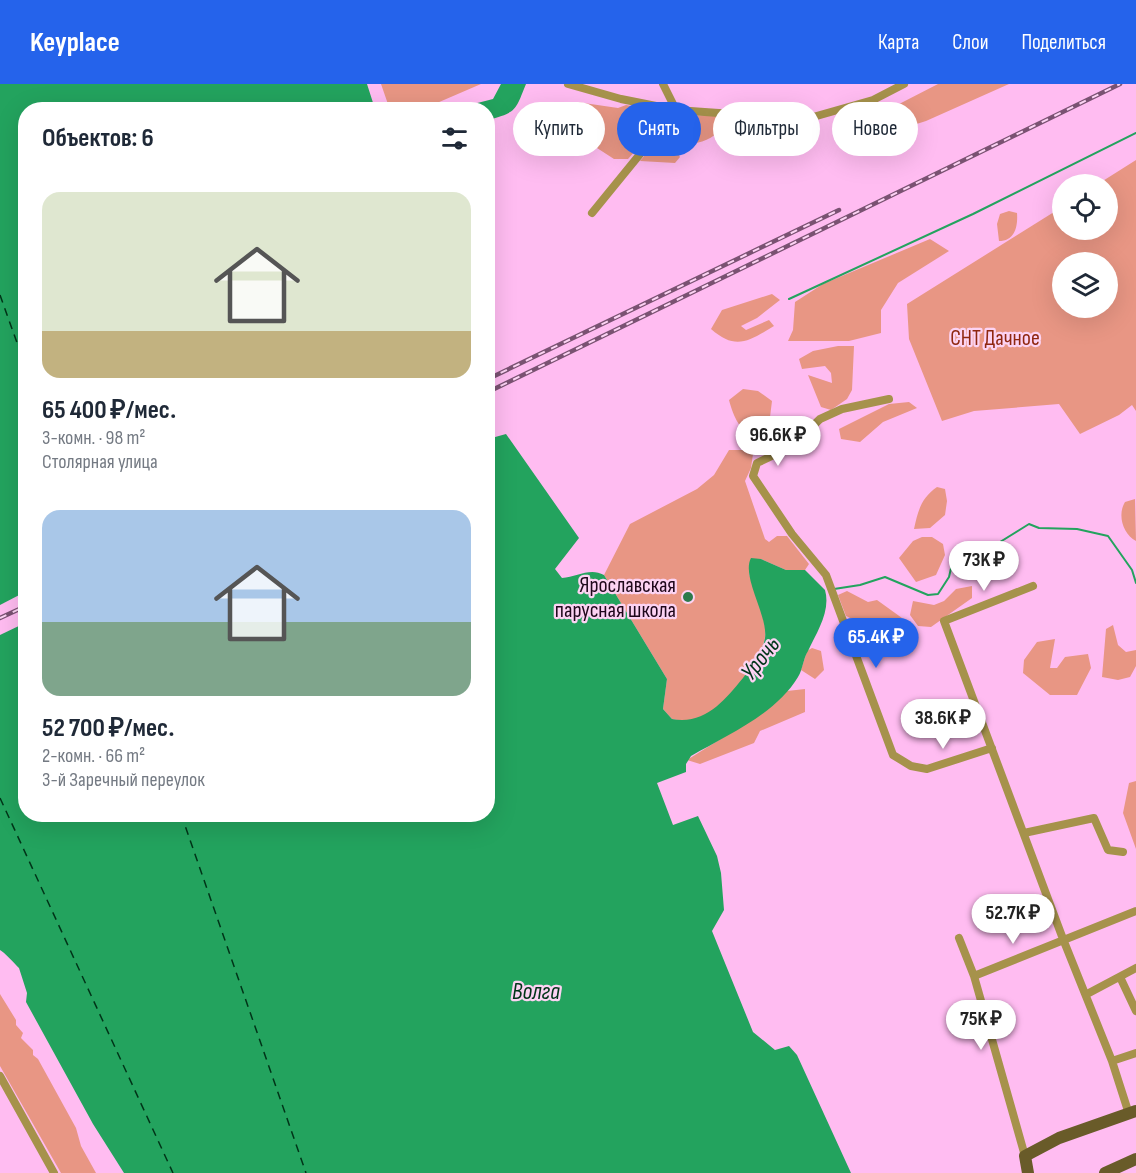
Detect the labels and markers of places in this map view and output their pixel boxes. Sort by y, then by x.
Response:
pin: 96.6K ₽ [723,416,833,467]
pin: 73K ₽ [942,541,1026,592]
place label: Ярославская парусная школа [555,572,676,624]
marker: Ярославская парусная школа [681,590,695,604]
pin: 65.4K ₽ [821,618,931,669]
pin: 38.6K ₽ [888,699,998,750]
pin: 52.7K ₽ [958,894,1068,945]
pin: 75K ₽ [939,1000,1023,1051]

